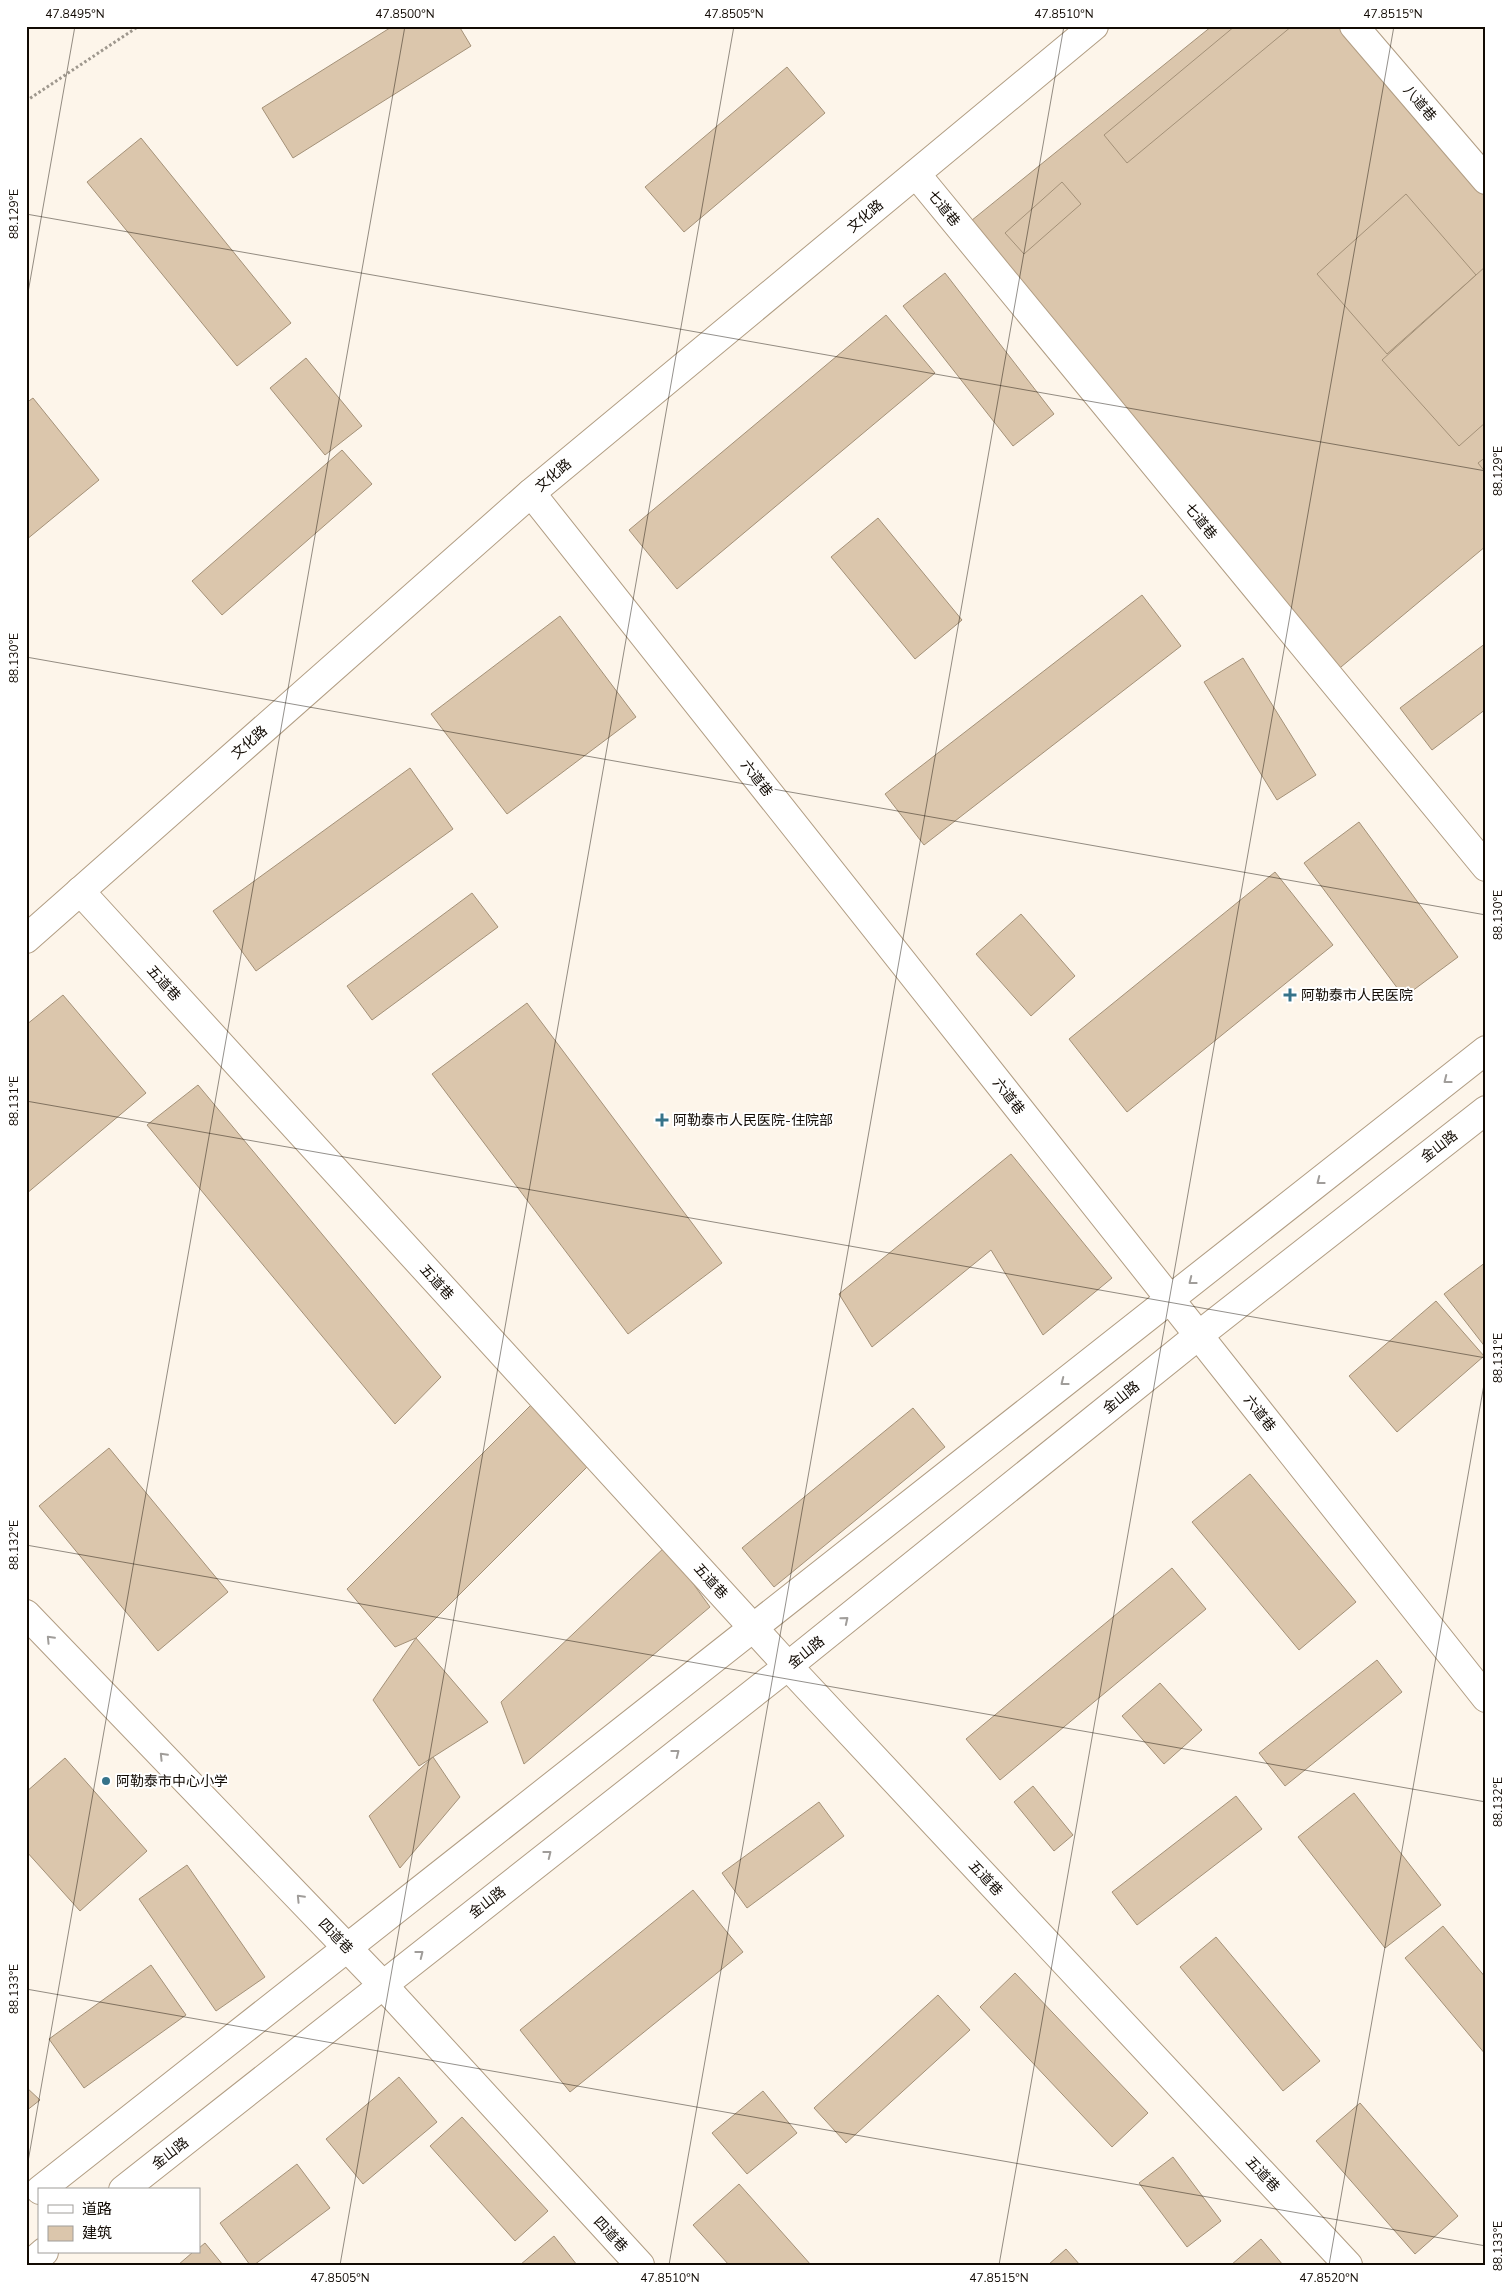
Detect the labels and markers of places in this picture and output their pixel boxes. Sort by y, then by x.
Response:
place label: 阿勒泰市人民医院 [1301,986,1413,1005]
marker: 阿勒泰市人民医院 [1283,988,1297,1002]
place label: 阿勒泰市人民医院-住院部 [673,1111,833,1130]
marker: 阿勒泰市人民医院-住院部 [655,1113,669,1127]
place label: 阿勒泰市中心小学 [116,1772,228,1791]
marker: 阿勒泰市中心小学 [100,1775,112,1787]

